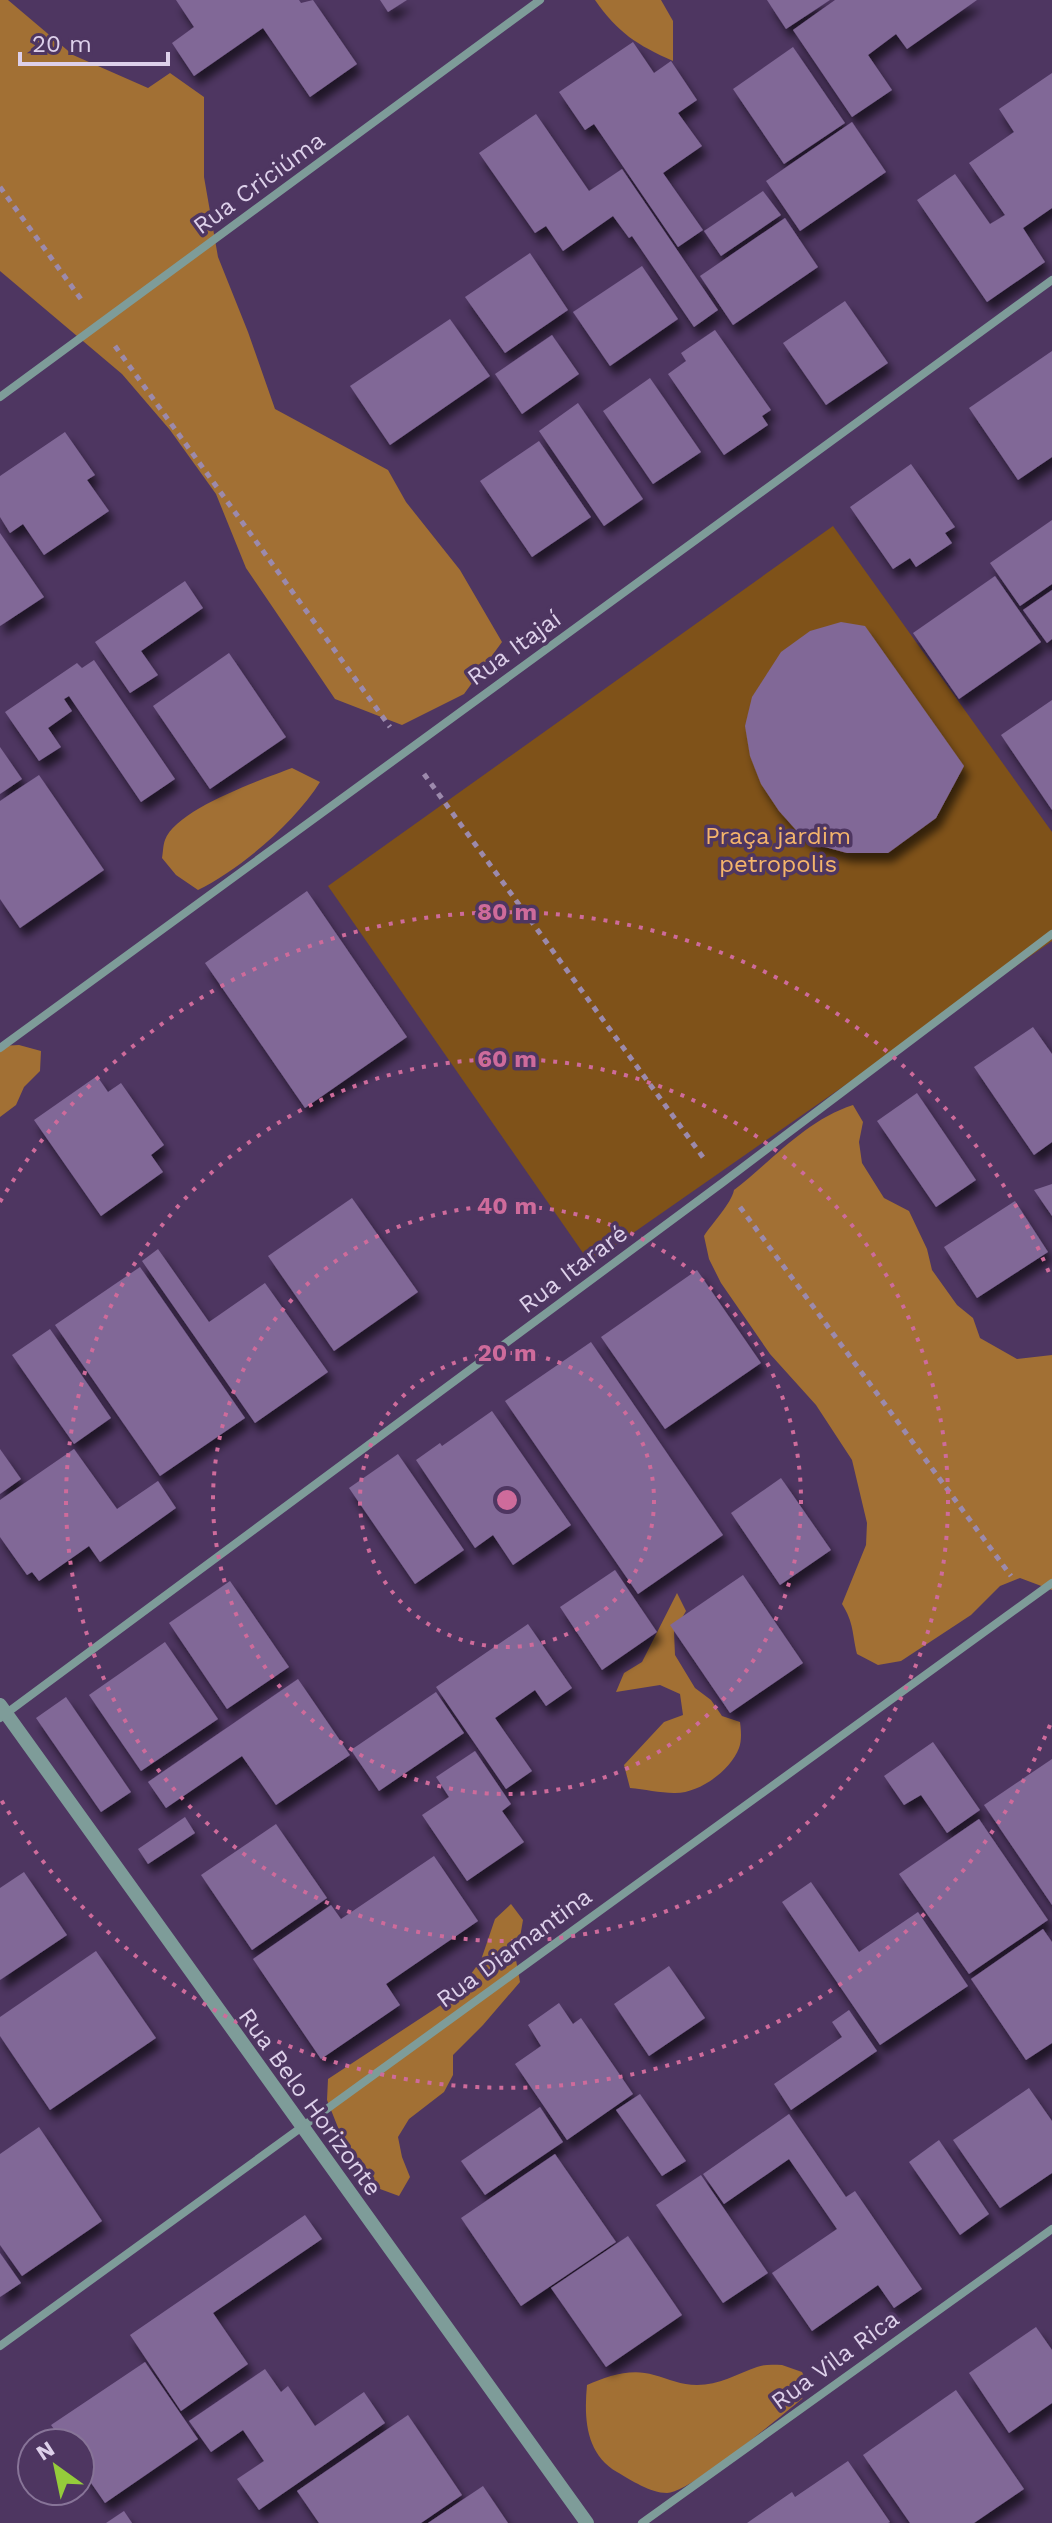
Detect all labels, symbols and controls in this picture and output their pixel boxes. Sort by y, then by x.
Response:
scale bar [20,16,168,66]
text: 20 m [32,30,92,58]
street label: Rua Criciúma [188,126,330,240]
street label: Rua Itajaí [462,605,566,691]
park label: Praça jardim petropolis [705,822,851,878]
text: 80 m [477,898,537,926]
text: 60 m [477,1045,537,1073]
text: 40 m [477,1192,537,1220]
street label: Rua Itararé [513,1219,633,1319]
text: 20 m [477,1339,537,1367]
centre of rings [493,1486,521,1514]
street label: Rua Diamantina [431,1882,597,2014]
street label: Rua Belo Horizonte [233,2003,387,2201]
street label: Rua Vila Rica [766,2304,904,2416]
north arrow [16,2427,96,2507]
text: N [32,2436,59,2466]

